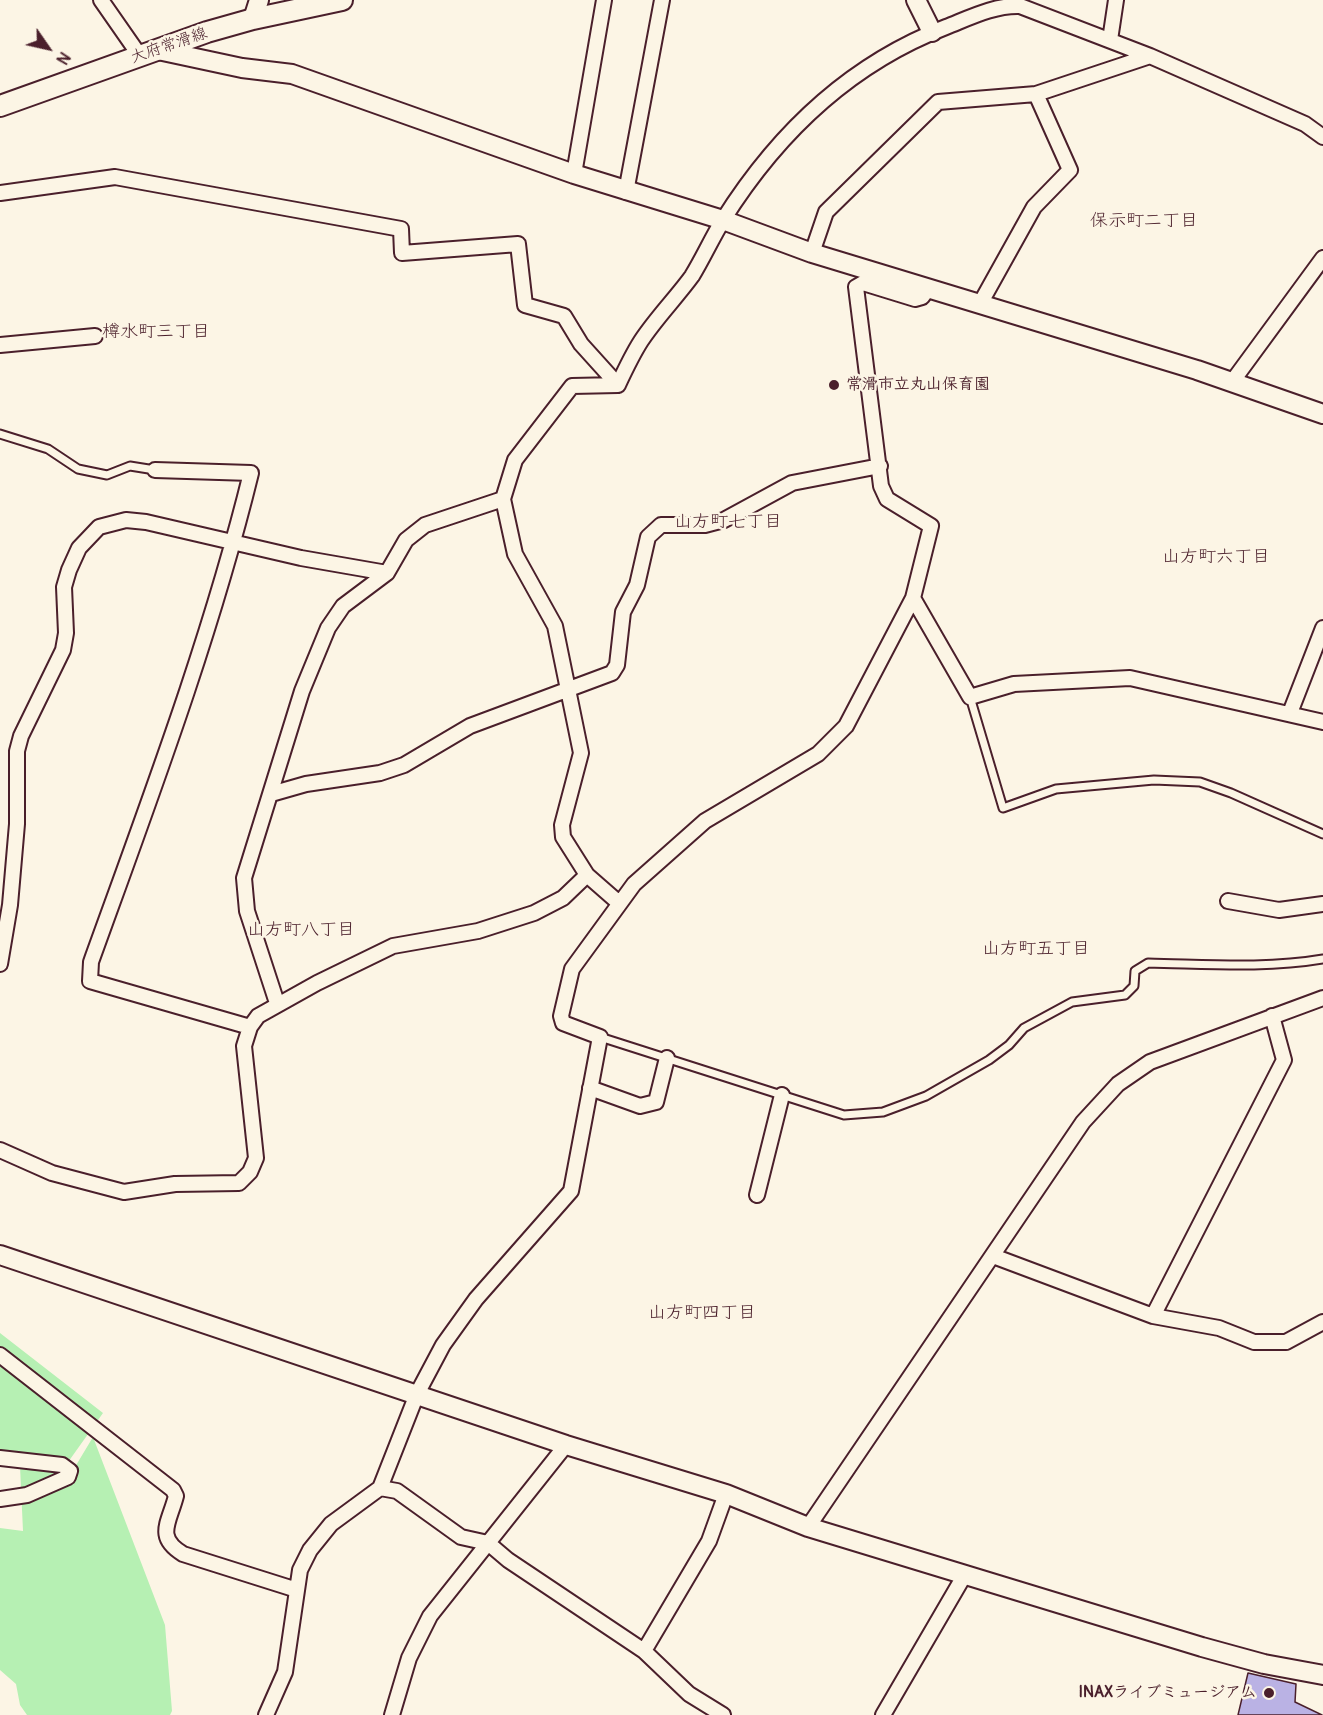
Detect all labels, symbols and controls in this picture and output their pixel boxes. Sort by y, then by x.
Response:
north arrow [18,18,78,78]
street label: 大府常滑線 [128,24,210,68]
text: N [52,48,74,68]
district label: 保示町二丁目 [1090,210,1198,232]
district label: 樽水町三丁目 [102,321,210,343]
place label: 常滑市立丸山保育園 [846,375,990,395]
marker: 常滑市立丸山保育園 [827,378,841,392]
district label: 山方町七丁目 [674,511,782,533]
district label: 山方町六丁目 [1162,546,1270,568]
district label: 山方町八丁目 [247,919,355,941]
district label: 山方町五丁目 [982,938,1090,960]
district label: 山方町四丁目 [648,1302,756,1324]
place label: INAXライブミュージアム [1079,1683,1257,1703]
marker: INAXライブミュージアム [1262,1686,1276,1700]

